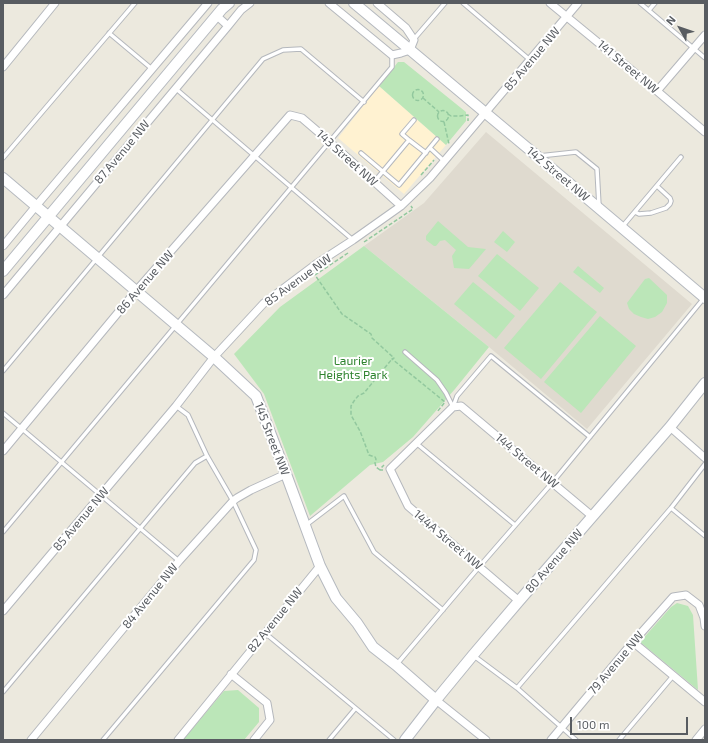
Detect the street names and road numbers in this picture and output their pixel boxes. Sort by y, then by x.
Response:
street label: 85 Avenue NW [501,24,563,94]
street label: 141 Street NW [594,37,662,97]
street label: 87 Avenue NW [91,117,153,187]
street label: 143 Street NW [313,127,381,189]
street label: 142 Street NW [524,144,592,204]
street label: 86 Avenue NW [113,247,177,317]
street label: 85 Avenue NW [262,251,334,309]
street label: 145 Street NW [251,400,293,478]
street label: 144 Street NW [492,430,562,492]
street label: 85 Avenue NW [50,484,112,554]
street label: 144A Street NW [411,507,485,573]
street label: 80 Avenue NW [522,526,586,596]
street label: 84 Avenue NW [119,560,181,632]
street label: 82 Avenue NW [244,585,306,655]
street label: 79 Avenue NW [585,628,647,698]

